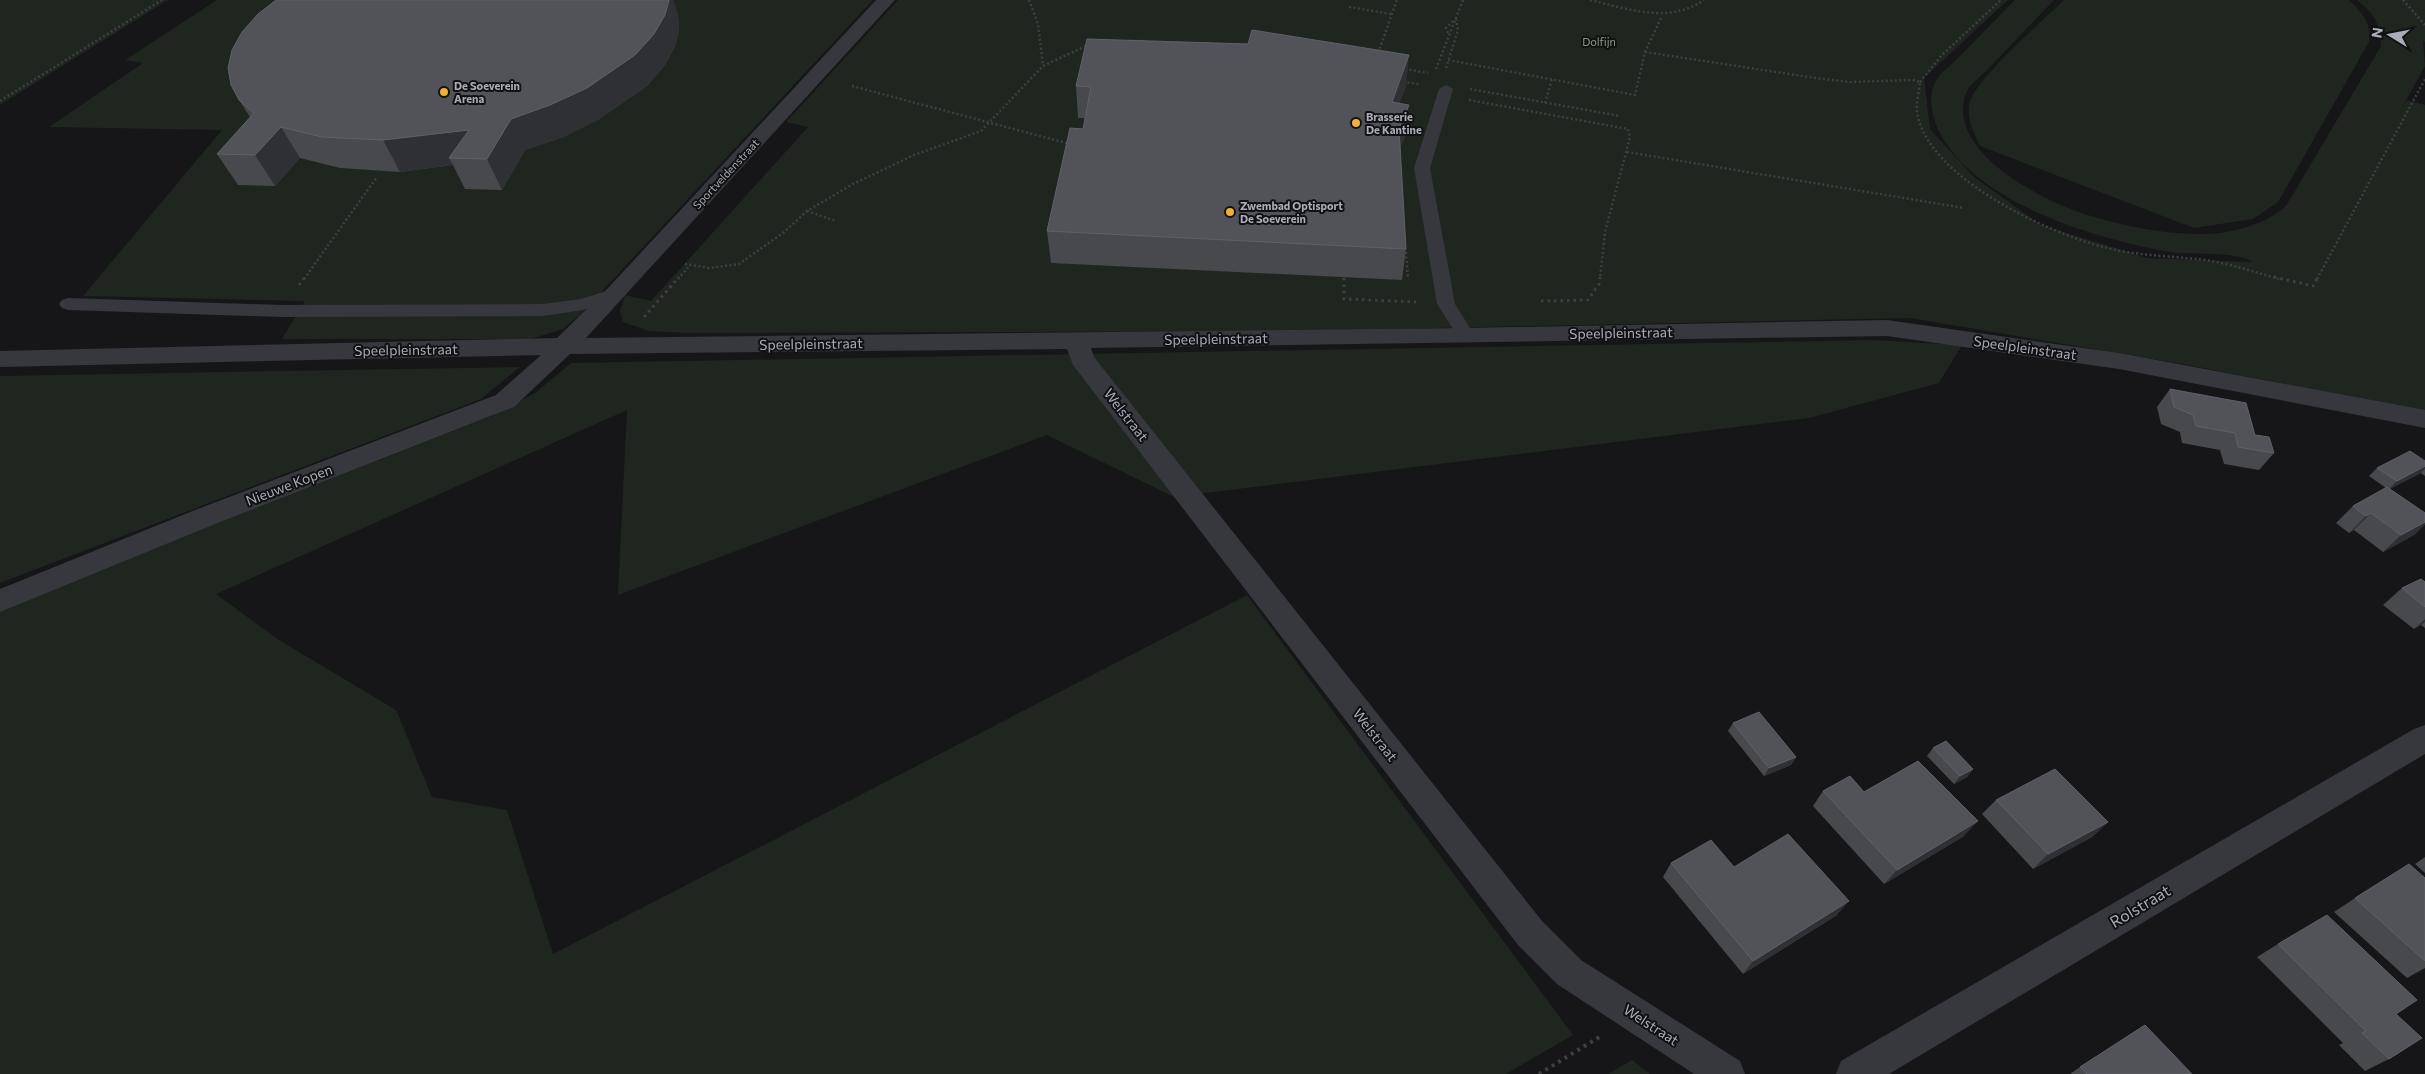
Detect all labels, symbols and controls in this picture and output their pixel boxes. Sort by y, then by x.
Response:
north arrow [2365,10,2415,60]
text: N [2367,26,2386,39]
park label: Dolfijn [1582,35,1616,48]
place label: De Soeverein Arena [454,79,520,105]
marker: De Soeverein Arena [438,86,450,98]
place label: Brasserie De Kantine [1366,110,1422,136]
marker: Brasserie De Kantine [1350,117,1362,129]
street label: Sportveldenstraat [690,136,762,211]
place label: Zwembad Optisport De Soeverein [1240,199,1343,225]
marker: Zwembad Optisport De Soeverein [1224,206,1236,218]
street label: Speelpleinstraat [1569,323,1673,342]
street label: Speelpleinstraat [1164,329,1268,348]
street label: Speelpleinstraat [1973,332,2078,363]
street label: Speelpleinstraat [759,334,863,353]
street label: Speelpleinstraat [354,340,458,359]
street label: Welstraat [1101,385,1152,445]
street label: Nieuwe Kopen [243,460,335,509]
street label: Welstraat [1350,705,1401,765]
street label: Rolstraat [2106,880,2174,931]
street label: Welstraat [1621,1001,1682,1049]

